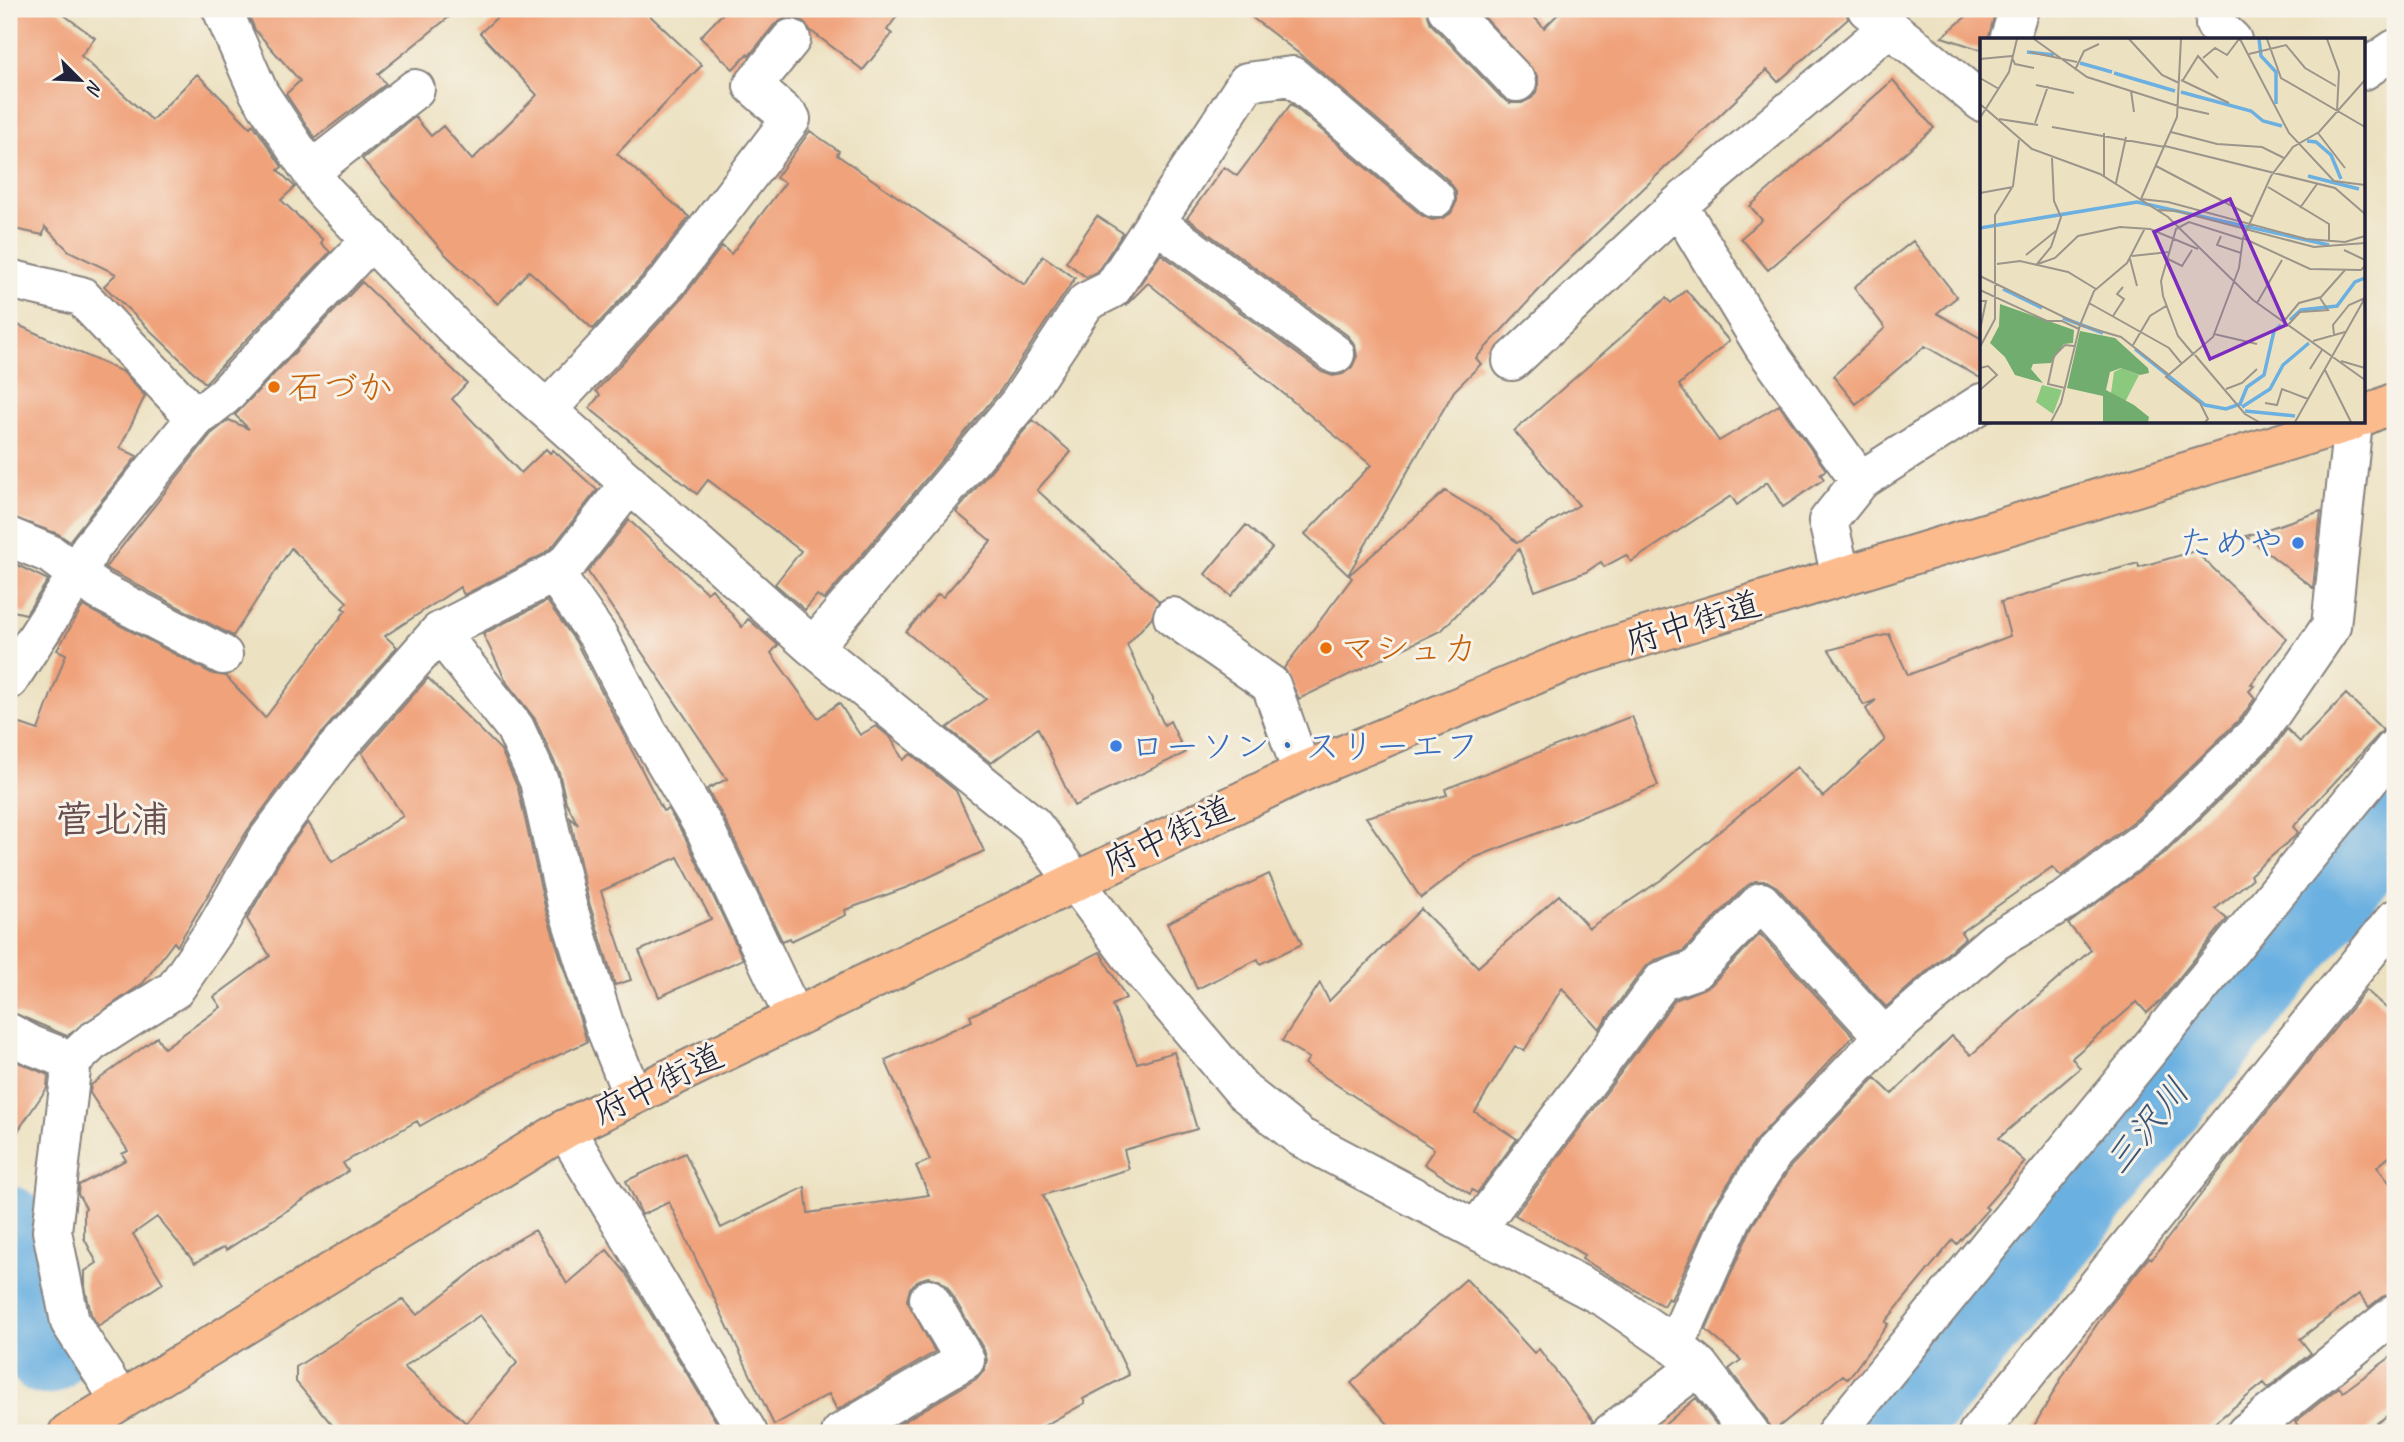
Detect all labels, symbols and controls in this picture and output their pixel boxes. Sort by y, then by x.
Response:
inset map [1980,38,2366,424]
north arrow [46,46,116,116]
text: N [80,76,108,100]
place label: 石づか [288,365,393,410]
marker: 石づか [266,379,282,395]
place label: ためや [2179,521,2284,566]
marker: ためや [2290,535,2306,551]
street label: 府中街道 [1620,580,1767,664]
place label: マシュカ [1340,626,1478,671]
marker: マシュカ [1318,640,1334,656]
place label: ローソン・スリーエフ [1130,724,1480,769]
marker: ローソン・スリーエフ [1108,738,1124,754]
street label: 府中街道 [1095,785,1241,885]
district label: 菅北浦 [55,796,169,843]
street label: 府中街道 [585,1033,731,1134]
water label: 三沢川 [2093,1068,2200,1184]

